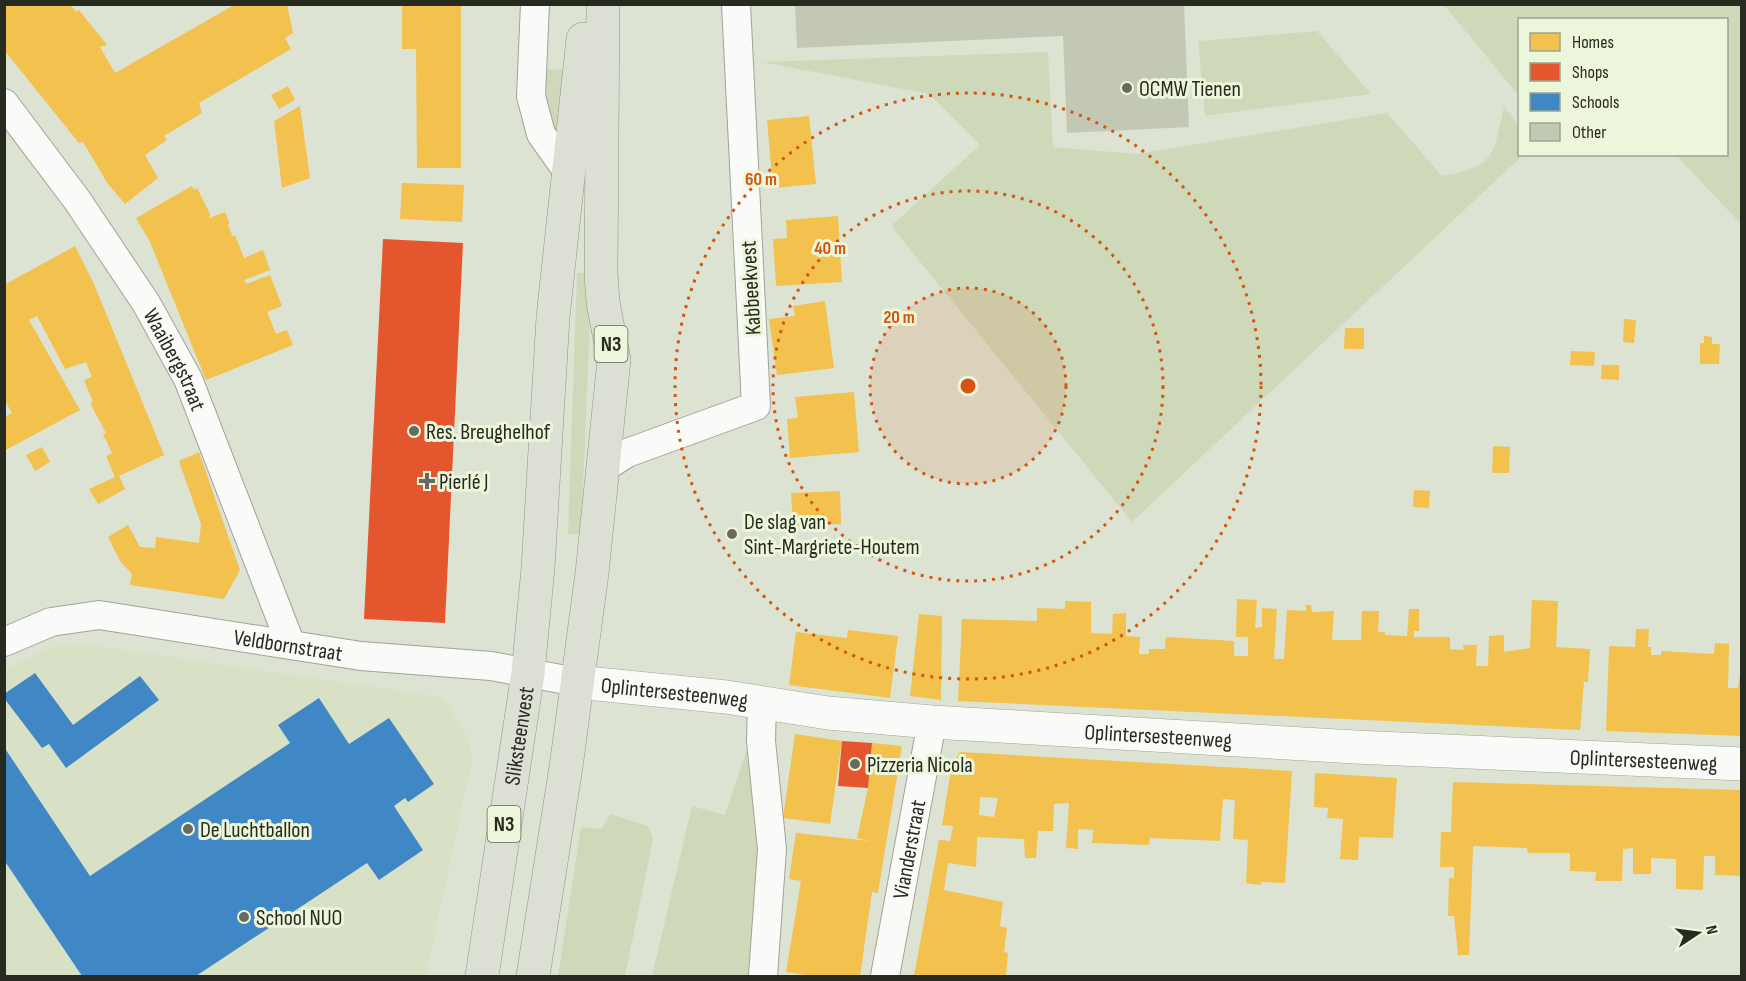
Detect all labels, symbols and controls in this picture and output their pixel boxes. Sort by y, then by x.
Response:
legend [1518,18,1728,156]
text: Homes [1572,32,1614,53]
text: Shops [1572,62,1609,83]
place label: OCMW Tienen [1139,76,1241,103]
marker: OCMW Tienen [1120,81,1134,95]
text: Schools [1572,92,1619,113]
text: Other [1572,122,1606,143]
text: 60 m [745,169,777,190]
text: 40 m [814,238,846,259]
street label: Kabbeekvest [736,240,767,336]
street label: Waaibergstraat [137,304,211,415]
text: 20 m [883,307,915,328]
road number: N3 [594,326,628,362]
centre of rings [958,376,978,396]
place label: Res. Breughelhof [426,419,551,446]
marker: Res. Breughelhof [407,424,421,438]
place label: Pierlé J [439,469,488,496]
marker: Pierlé J [420,474,434,488]
place label: De slag van Sint-Margriete-Houtem [744,509,920,561]
marker: De slag van Sint-Margriete-Houtem [725,527,739,541]
street label: Veldbornstraat [232,624,344,668]
street label: Oplintersesteenweg [599,672,750,715]
street label: Sliksteenvest [499,684,541,787]
street label: Oplintersesteenweg [1084,719,1233,755]
street label: Oplintersesteenweg [1569,744,1718,778]
place label: Pizzeria Nicola [867,752,973,779]
marker: Pizzeria Nicola [848,757,862,771]
street label: Vianderstraat [888,797,932,901]
road number: N3 [488,806,520,842]
place label: De Luchtballon [200,817,310,844]
marker: De Luchtballon [181,822,195,836]
north arrow [1668,903,1728,963]
place label: School NUO [256,905,342,932]
marker: School NUO [237,910,251,924]
text: N [1701,924,1721,936]

